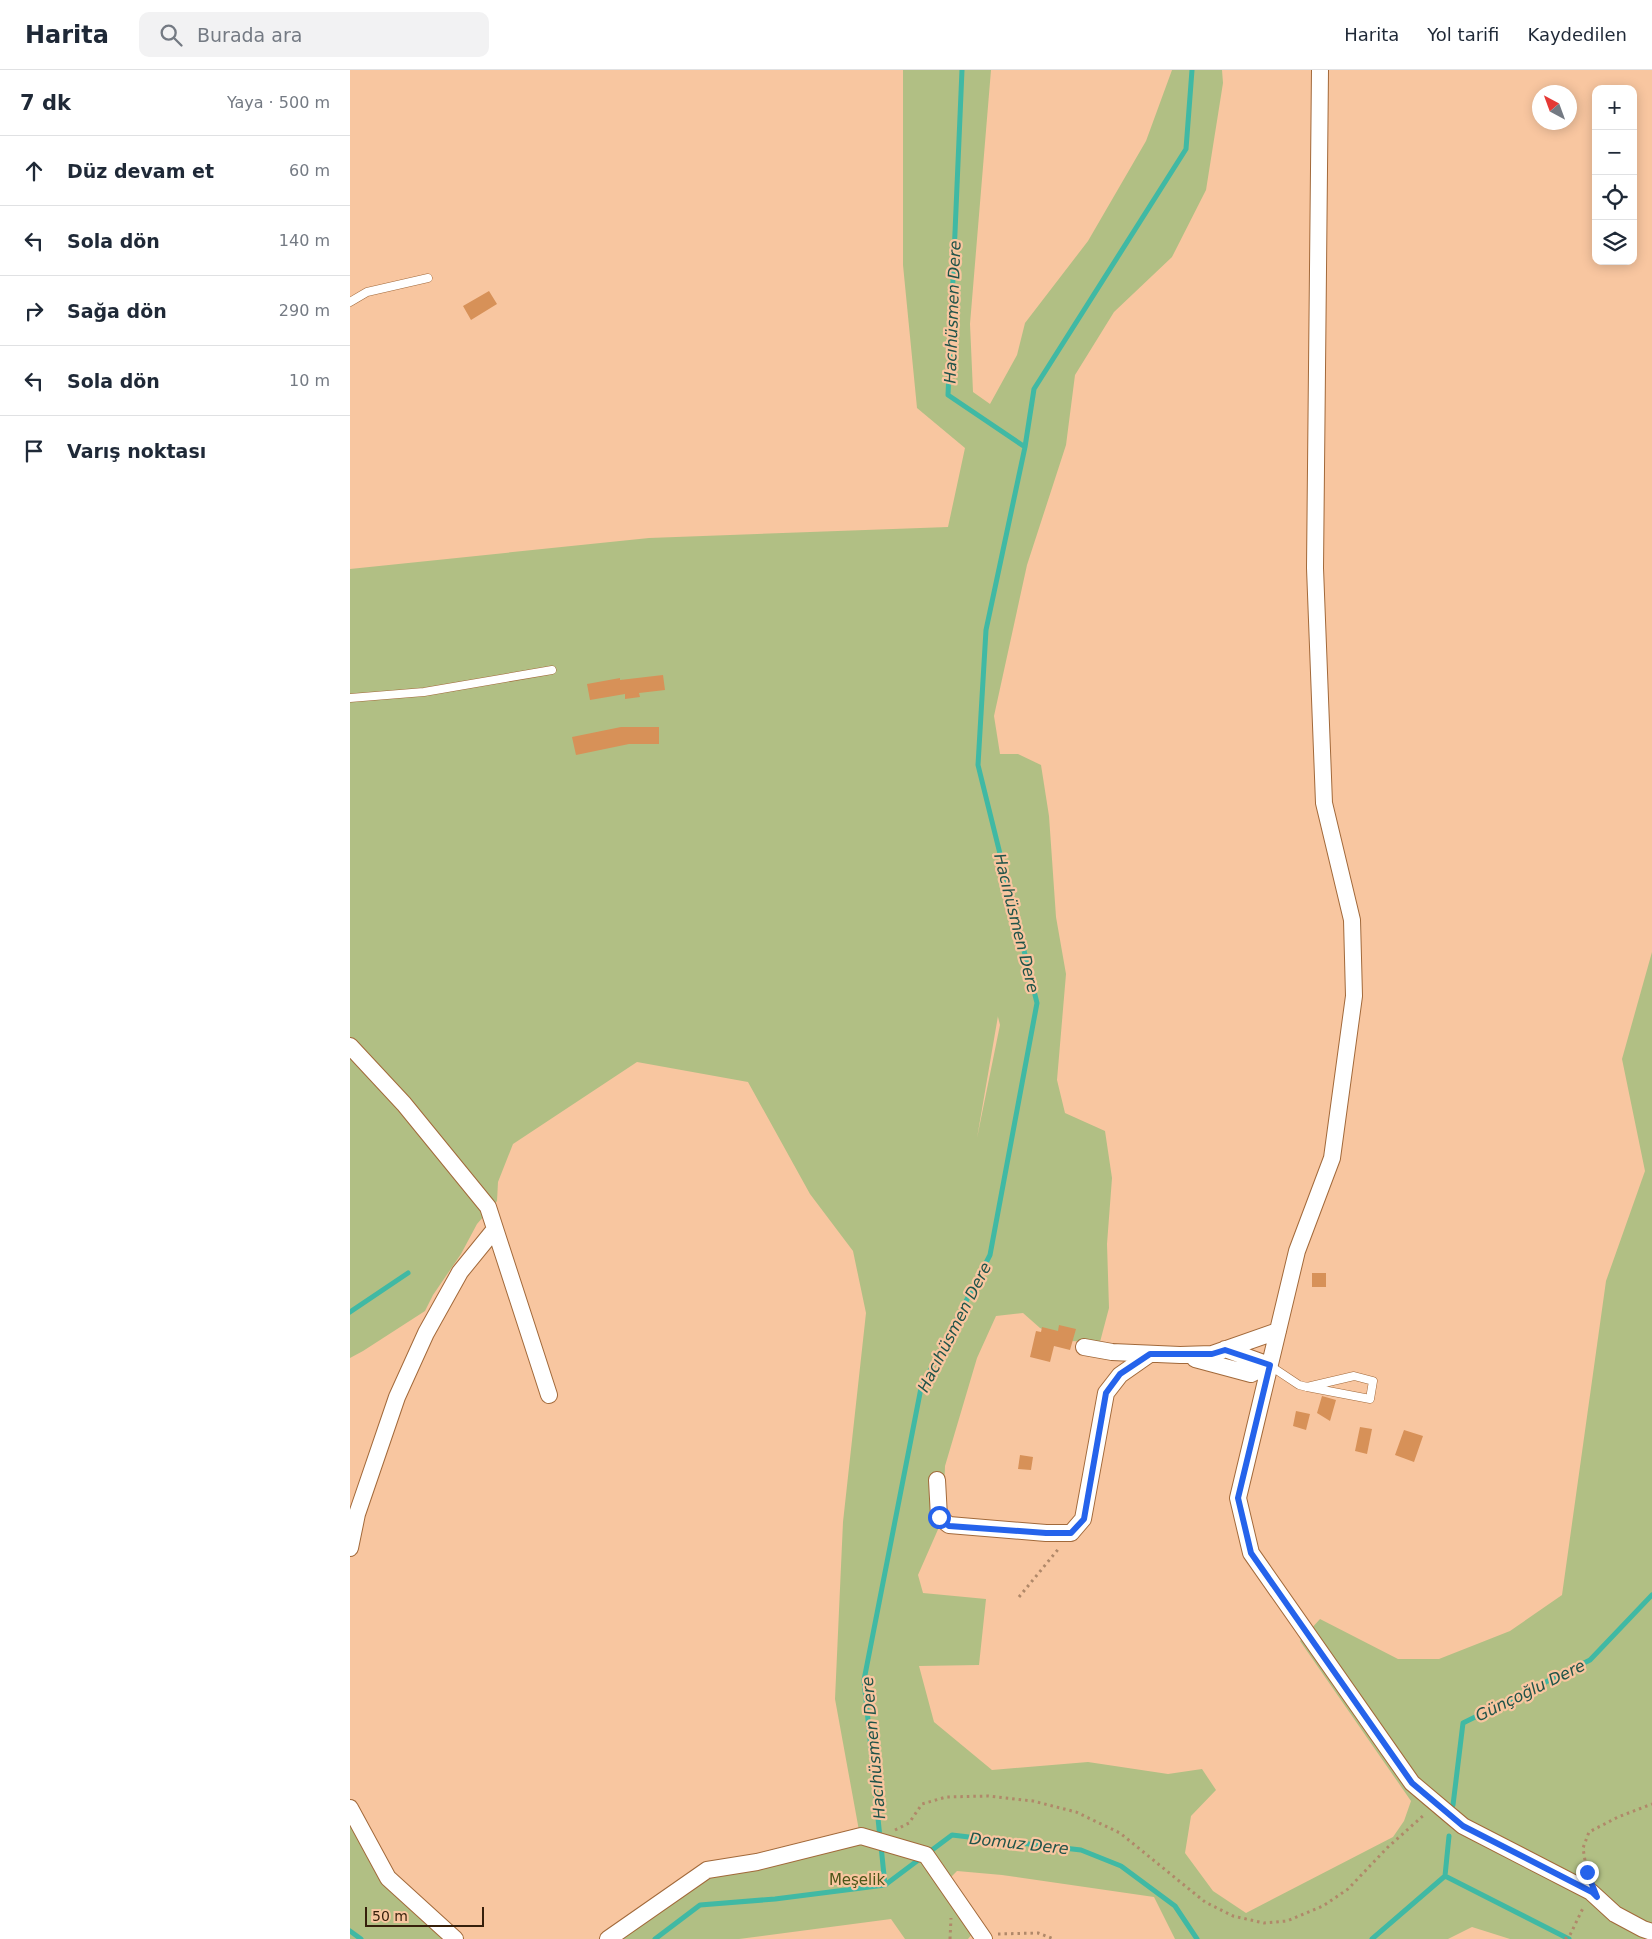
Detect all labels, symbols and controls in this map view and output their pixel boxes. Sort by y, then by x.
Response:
search box [139,12,489,57]
text: Harita [25,21,109,49]
icon: search [157,21,185,49]
text: Burada ara [197,24,302,46]
text: Harita [1344,24,1399,45]
text: Yol tarifi [1427,24,1499,45]
text: Kaydedilen [1527,24,1627,45]
north arrow [1532,85,1577,130]
map controls [1592,85,1637,265]
button: + [1592,85,1637,130]
text: 7 dk [20,91,71,115]
text: Yaya · 500 m [227,93,330,112]
button: − [1592,130,1637,175]
icon: ahead [20,157,48,185]
text: Düz devam et [67,160,214,182]
text: 60 m [289,161,330,180]
button: locate [1592,175,1637,220]
button: layers [1592,220,1637,265]
icon: left [20,227,48,255]
text: Sola dön [67,230,160,252]
text: 140 m [279,231,330,250]
water label: Hacıhüsmen Dere [941,240,964,384]
icon: right [20,297,48,325]
text: Sağa dön [67,300,167,322]
text: 290 m [279,301,330,320]
icon: left [20,367,48,395]
text: Sola dön [67,370,160,392]
text: 10 m [289,371,330,390]
icon: arrive [20,437,48,465]
text: Varış noktası [67,440,206,462]
water label: Hacıhüsmen Dere [990,851,1043,995]
water label: Hacıhüsmen Dere [914,1259,995,1395]
route start [928,1506,951,1529]
water label: Günçoğlu Dere [1472,1656,1588,1725]
water label: Hacıhüsmen Dere [858,1676,889,1820]
water label: Domuz Dere [968,1829,1070,1858]
route end [1576,1861,1599,1884]
park label: Meşelik [829,1871,885,1889]
scale bar [365,1904,484,1927]
text: 50 m [372,1908,408,1924]

